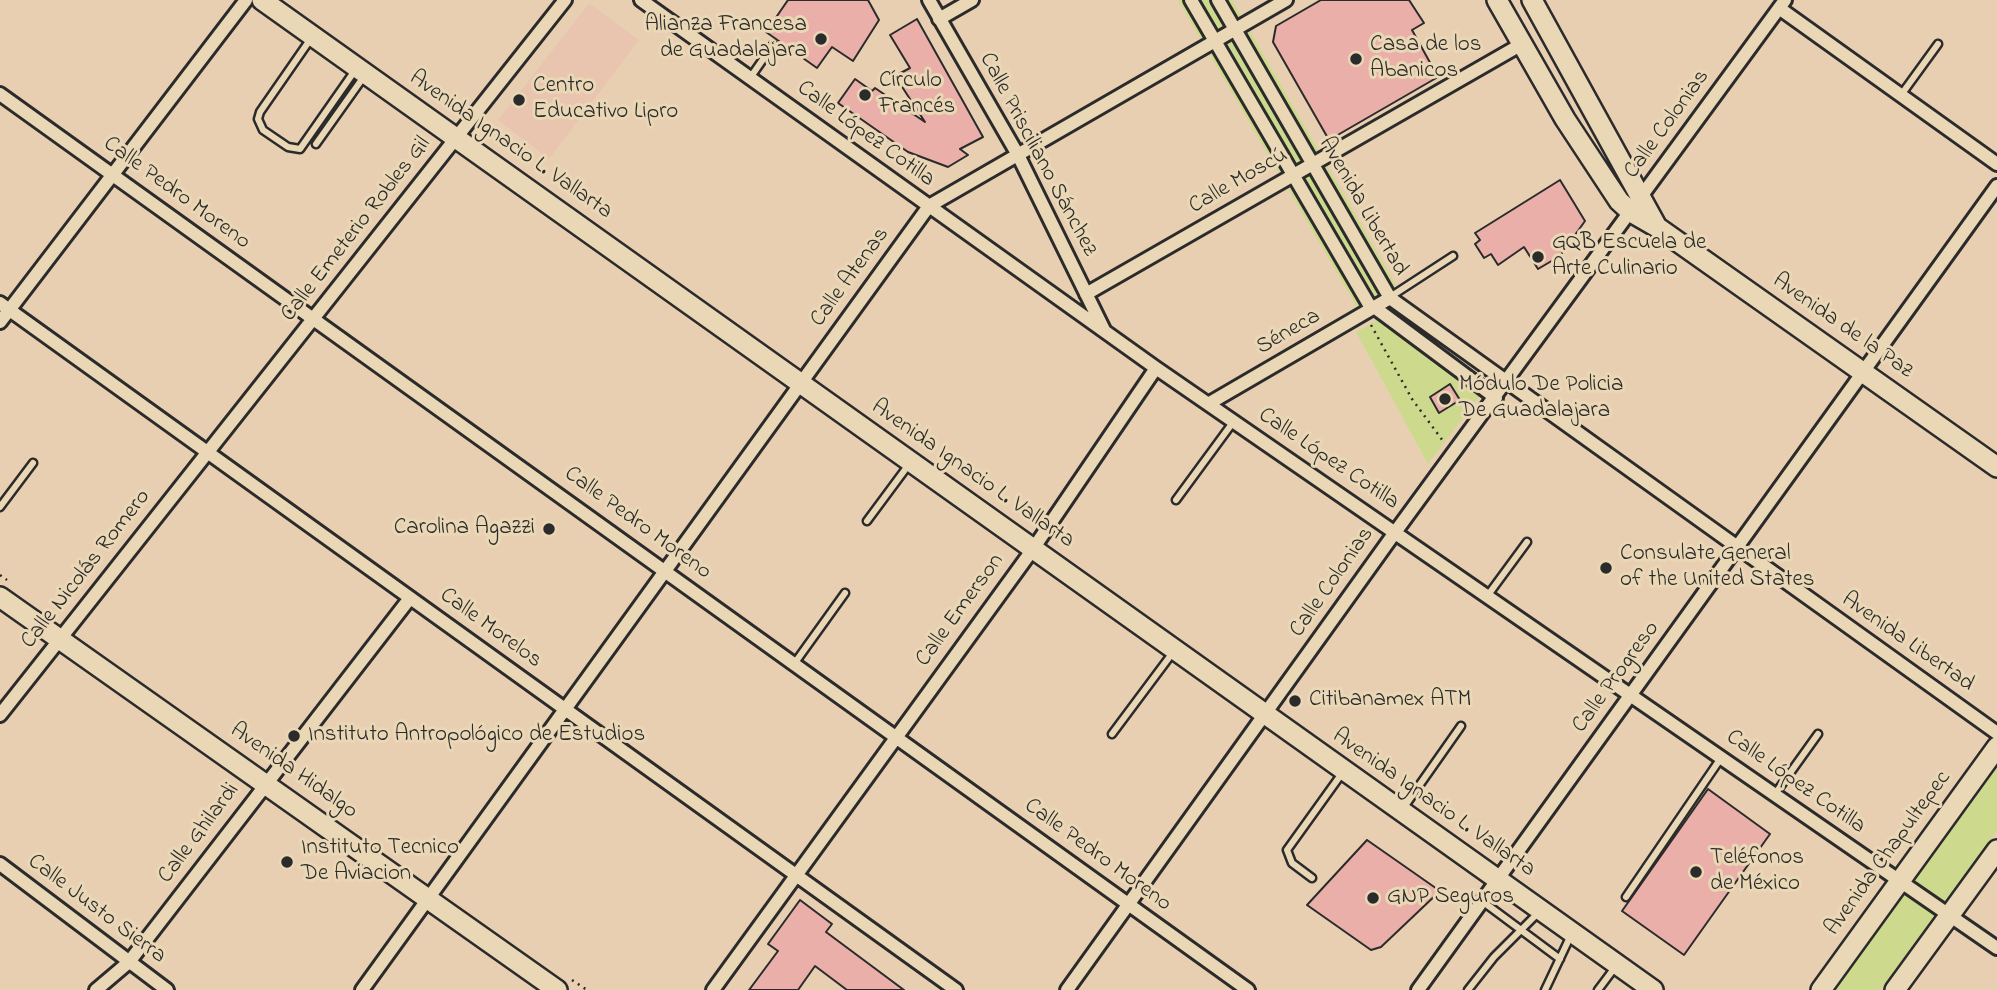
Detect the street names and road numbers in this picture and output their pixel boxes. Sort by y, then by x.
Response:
street label: Calle Prisciliano Sánchez [972,49,1102,261]
street label: Avenida Ignacio L. Vallarta [403,65,617,227]
street label: Calle Colonias [1619,65,1717,185]
street label: Calle López Cotilla [791,76,939,194]
street label: Calle Pedro Moreno [97,131,255,257]
street label: Calle Emeterio Robles Gil [276,132,438,328]
street label: Avenida Libertad [1311,133,1413,281]
street label: Calle Moscú [1185,143,1293,221]
street label: Calle Atenas [806,223,896,333]
street label: Avenida de la Paz [1766,268,1918,386]
street label: Séneca [1252,304,1326,362]
street label: Avenida Ignacio L. Vallarta [865,394,1079,556]
street label: Calle López Cotilla [1252,403,1404,517]
street label: Calle Pedro Moreno [558,461,716,587]
street label: Calle Nicolás Romero [16,485,158,655]
street label: Calle Colonias [1285,523,1381,643]
street label: Calle Emerson [911,549,1011,673]
street label: Calle Morelos [433,583,547,675]
street label: Avenida Libertad [1835,587,1979,699]
street label: Calle Progreso [1567,617,1667,739]
street label: Avenida Hidalgo [224,718,362,826]
street label: Avenida Ignacio L. Vallarta [1326,723,1540,885]
street label: Calle López Cotilla [1720,725,1870,841]
street label: Avenida Chapultepec [1820,766,1958,942]
street label: Calle Ghilardi [153,778,247,890]
street label: Calle Pedro Moreno [1018,793,1176,919]
street label: Calle Justo Sierra [21,849,171,971]

